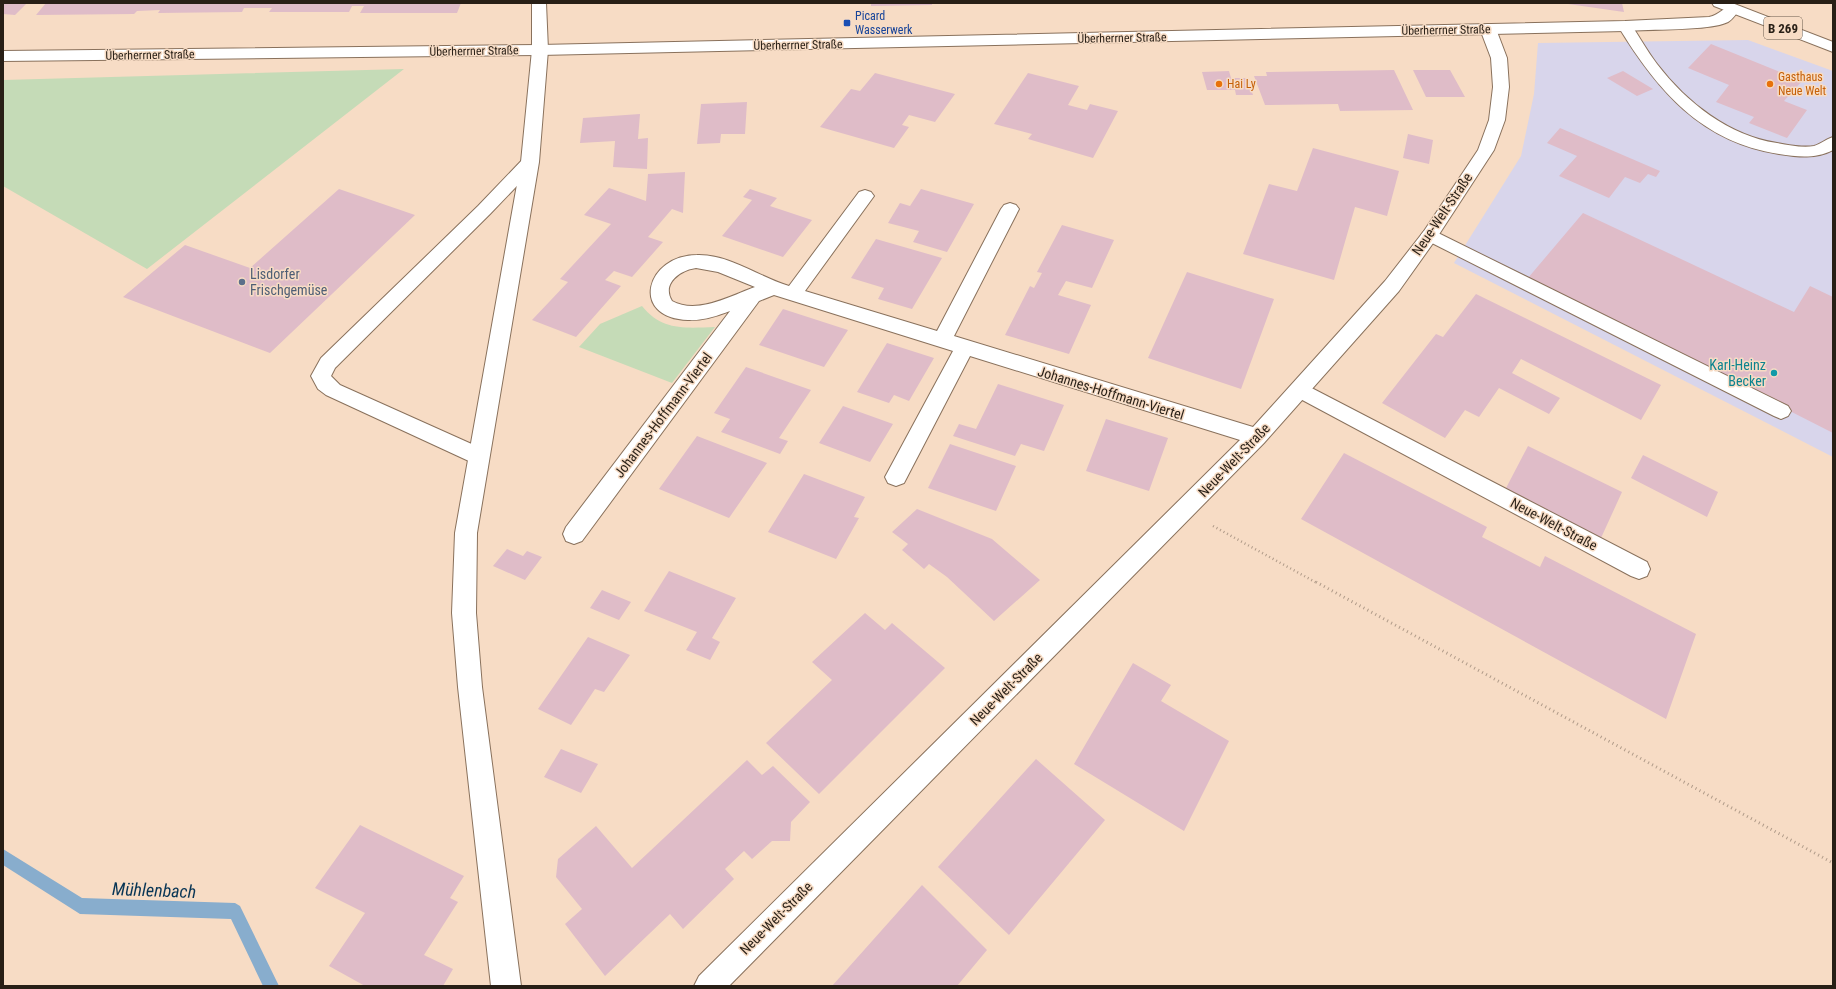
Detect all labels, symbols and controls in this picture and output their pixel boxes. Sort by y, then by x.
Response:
place label: Picard Wasserwerk [855,9,913,37]
road number: B 269 [1764,17,1802,39]
marker: Picard Wasserwerk [842,18,852,28]
street label: Überherrner Straße [1401,21,1491,38]
street label: Überherrner Straße [1077,29,1167,46]
street label: Überherrner Straße [753,36,843,53]
street label: Überherrner Straße [429,42,519,59]
street label: Überherrner Straße [105,46,195,63]
place label: Gasthaus Neue Welt [1778,70,1827,98]
place label: Hai Ly [1227,77,1256,91]
marker: Hai Ly [1214,79,1224,89]
marker: Gasthaus Neue Welt [1765,79,1775,89]
street label: Neue-Welt-Straße [1409,169,1476,258]
place label: Lisdorfer Frischgemüse [250,266,328,298]
marker: Lisdorfer Frischgemüse [237,277,247,287]
street label: Johannes-Hoffmann-Viertel [611,349,715,481]
place label: Karl-Heinz Becker [1709,357,1766,389]
street label: Johannes-Hoffmann-Viertel [1036,363,1186,423]
marker: Karl-Heinz Becker [1769,368,1779,378]
street label: Neue-Welt-Straße [1195,420,1273,500]
street label: Neue-Welt-Straße [1508,494,1600,554]
street label: Neue-Welt-Straße [966,649,1046,729]
water label: Mühlenbach [112,878,196,902]
street label: Neue-Welt-Straße [736,878,816,958]

